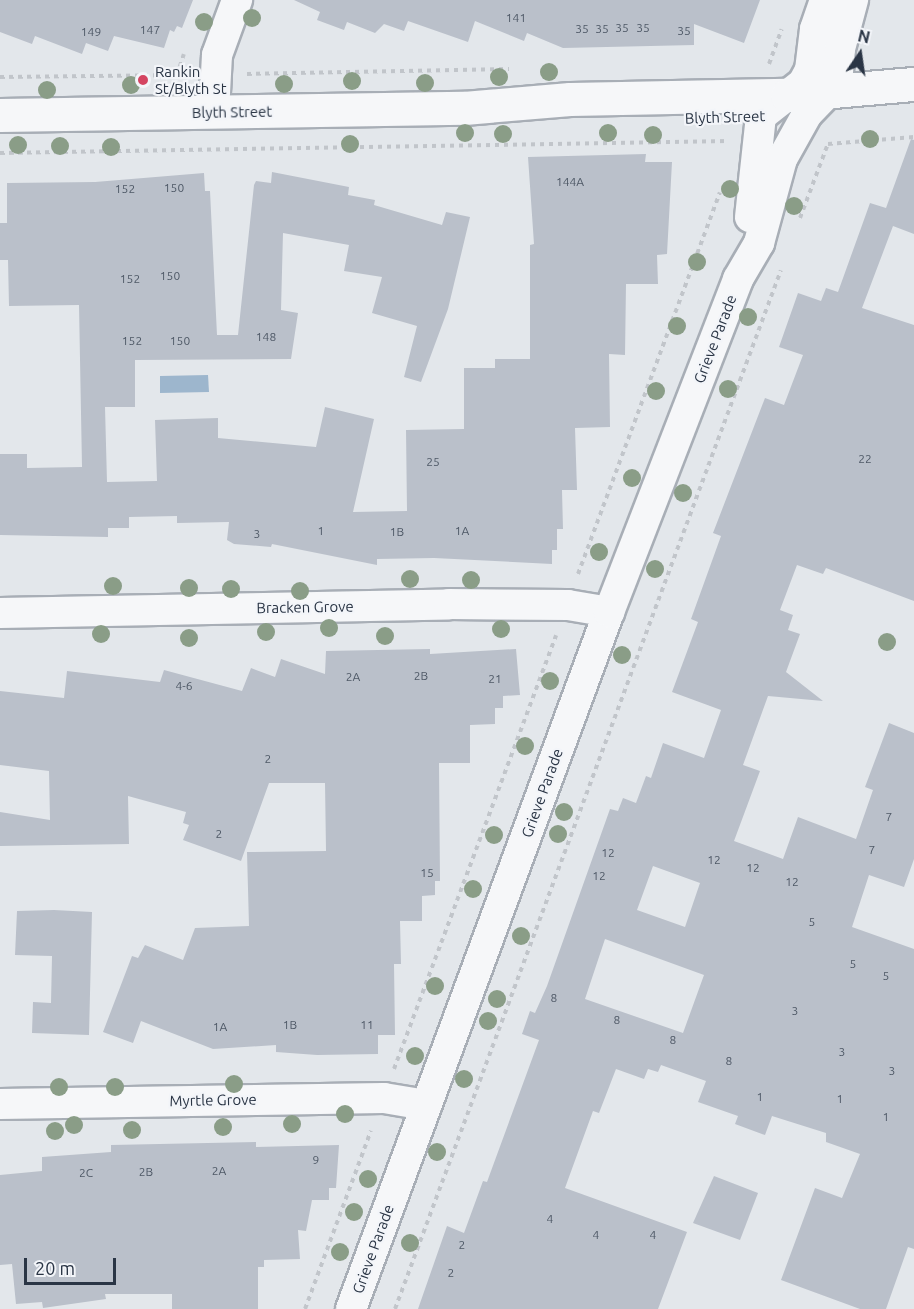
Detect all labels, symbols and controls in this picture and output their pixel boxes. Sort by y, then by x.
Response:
house number: 141 [506,11,526,25]
house number: 35 [615,21,629,35]
house number: 35 [636,21,650,35]
house number: 35 [575,22,589,36]
house number: 35 [595,22,609,36]
house number: 147 [140,23,160,37]
house number: 35 [677,24,691,38]
north arrow [830,24,890,84]
house number: 149 [81,25,101,39]
text: N [856,26,872,47]
place label: Rankin St/Blyth St [155,62,227,97]
marker: Rankin St/Blyth St [136,73,150,87]
street label: Blyth Street [192,102,272,122]
street label: Blyth Street [684,107,766,127]
house number: 144A [556,175,584,189]
house number: 150 [164,181,184,195]
house number: 152 [115,182,135,196]
house number: 150 [160,269,180,283]
house number: 152 [120,272,140,286]
street label: Grieve Parade [690,292,740,386]
house number: 148 [256,330,276,344]
house number: 152 [122,334,142,348]
house number: 150 [170,334,190,348]
house number: 22 [858,452,872,466]
house number: 25 [426,455,440,469]
house number: 1 [318,524,324,538]
house number: 1A [455,524,469,538]
house number: 1B [390,525,404,539]
house number: 3 [254,527,260,541]
street label: Bracken Grove [256,597,354,617]
house number: 2B [414,669,428,683]
house number: 2A [346,670,360,684]
house number: 21 [488,672,502,686]
house number: 4-6 [175,679,193,693]
street label: Grieve Parade [518,746,566,840]
house number: 2 [265,752,271,766]
house number: 7 [886,810,892,824]
house number: 2 [216,827,222,841]
house number: 7 [869,843,875,857]
house number: 12 [601,846,615,860]
house number: 12 [707,853,721,867]
house number: 12 [746,861,760,875]
house number: 15 [420,866,434,880]
house number: 12 [592,869,606,883]
house number: 12 [785,875,799,889]
house number: 5 [809,915,815,929]
house number: 5 [850,957,856,971]
house number: 5 [883,969,889,983]
house number: 8 [551,991,557,1005]
house number: 3 [792,1004,798,1018]
house number: 8 [614,1013,620,1027]
house number: 1B [283,1018,297,1032]
house number: 11 [360,1018,374,1032]
house number: 1A [213,1020,227,1034]
house number: 8 [670,1033,676,1047]
house number: 3 [839,1045,845,1059]
house number: 8 [726,1054,732,1068]
house number: 3 [889,1064,895,1078]
street label: Myrtle Grove [169,1090,257,1110]
house number: 1 [757,1090,763,1104]
house number: 1 [837,1092,843,1106]
house number: 1 [883,1110,889,1124]
house number: 9 [313,1153,319,1167]
house number: 2A [212,1164,226,1178]
house number: 2B [139,1165,153,1179]
house number: 2C [79,1166,93,1180]
street label: Grieve Parade [349,1202,397,1296]
house number: 4 [547,1212,553,1226]
house number: 4 [593,1228,599,1242]
house number: 4 [650,1228,656,1242]
house number: 2 [459,1238,465,1252]
scale bar [27,1246,118,1284]
text: 20 m [35,1258,75,1278]
house number: 2 [448,1266,454,1280]

